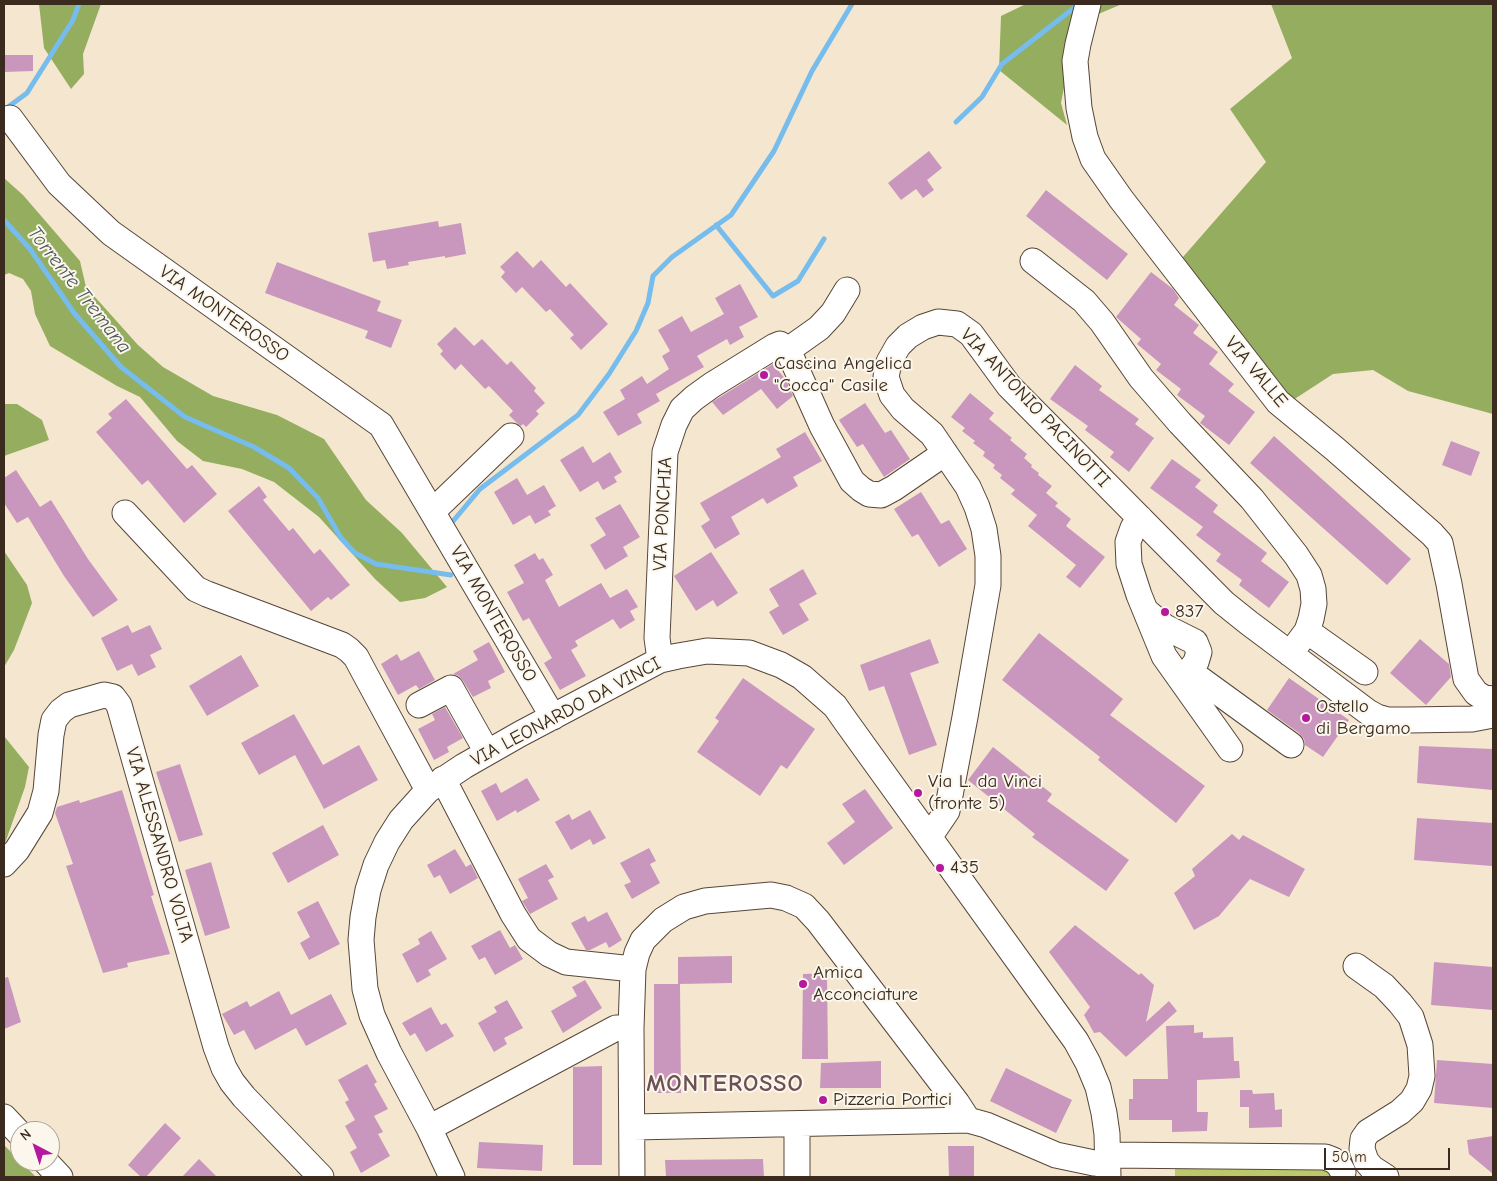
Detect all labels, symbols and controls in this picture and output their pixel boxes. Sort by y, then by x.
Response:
water label: Torrente Tremana [22,222,136,358]
street label: VIA MONTEROSSO [155,261,293,367]
street label: VIA ANTONIO PACINOTTI [955,324,1115,492]
street label: VIA VALLE [1220,332,1292,412]
place label: Cascina Angelica "Cocca" Casile [774,353,912,397]
marker: Cascina Angelica "Cocca" Casile [758,369,770,381]
street label: VIA PONCHIA [649,456,677,572]
street label: VIA MONTEROSSO [445,542,541,686]
place label: 837 [1175,601,1203,623]
marker: 837 [1159,606,1171,618]
street label: VIA LEONARDO DA VINCI [467,652,665,772]
place label: Ostello di Bergamo [1316,696,1411,740]
marker: Ostello di Bergamo [1300,712,1312,724]
street label: VIA ALESSANDRO VOLTA [120,745,198,945]
place label: Via L. da Vinci (fronte 5) [928,771,1042,815]
marker: Via L. da Vinci (fronte 5) [912,787,924,799]
place label: 435 [950,857,979,879]
marker: 435 [934,862,946,874]
place label: Amica Acconciature [813,962,918,1006]
marker: Amica Acconciature [797,978,809,990]
district label: MONTEROSSO [645,1070,805,1098]
place label: Pizzeria Portici [833,1089,952,1111]
marker: Pizzeria Portici [817,1094,829,1106]
north arrow [10,1121,60,1171]
text: N [17,1125,35,1144]
scale bar [1327,1138,1453,1170]
text: 50 m [1332,1148,1367,1166]

